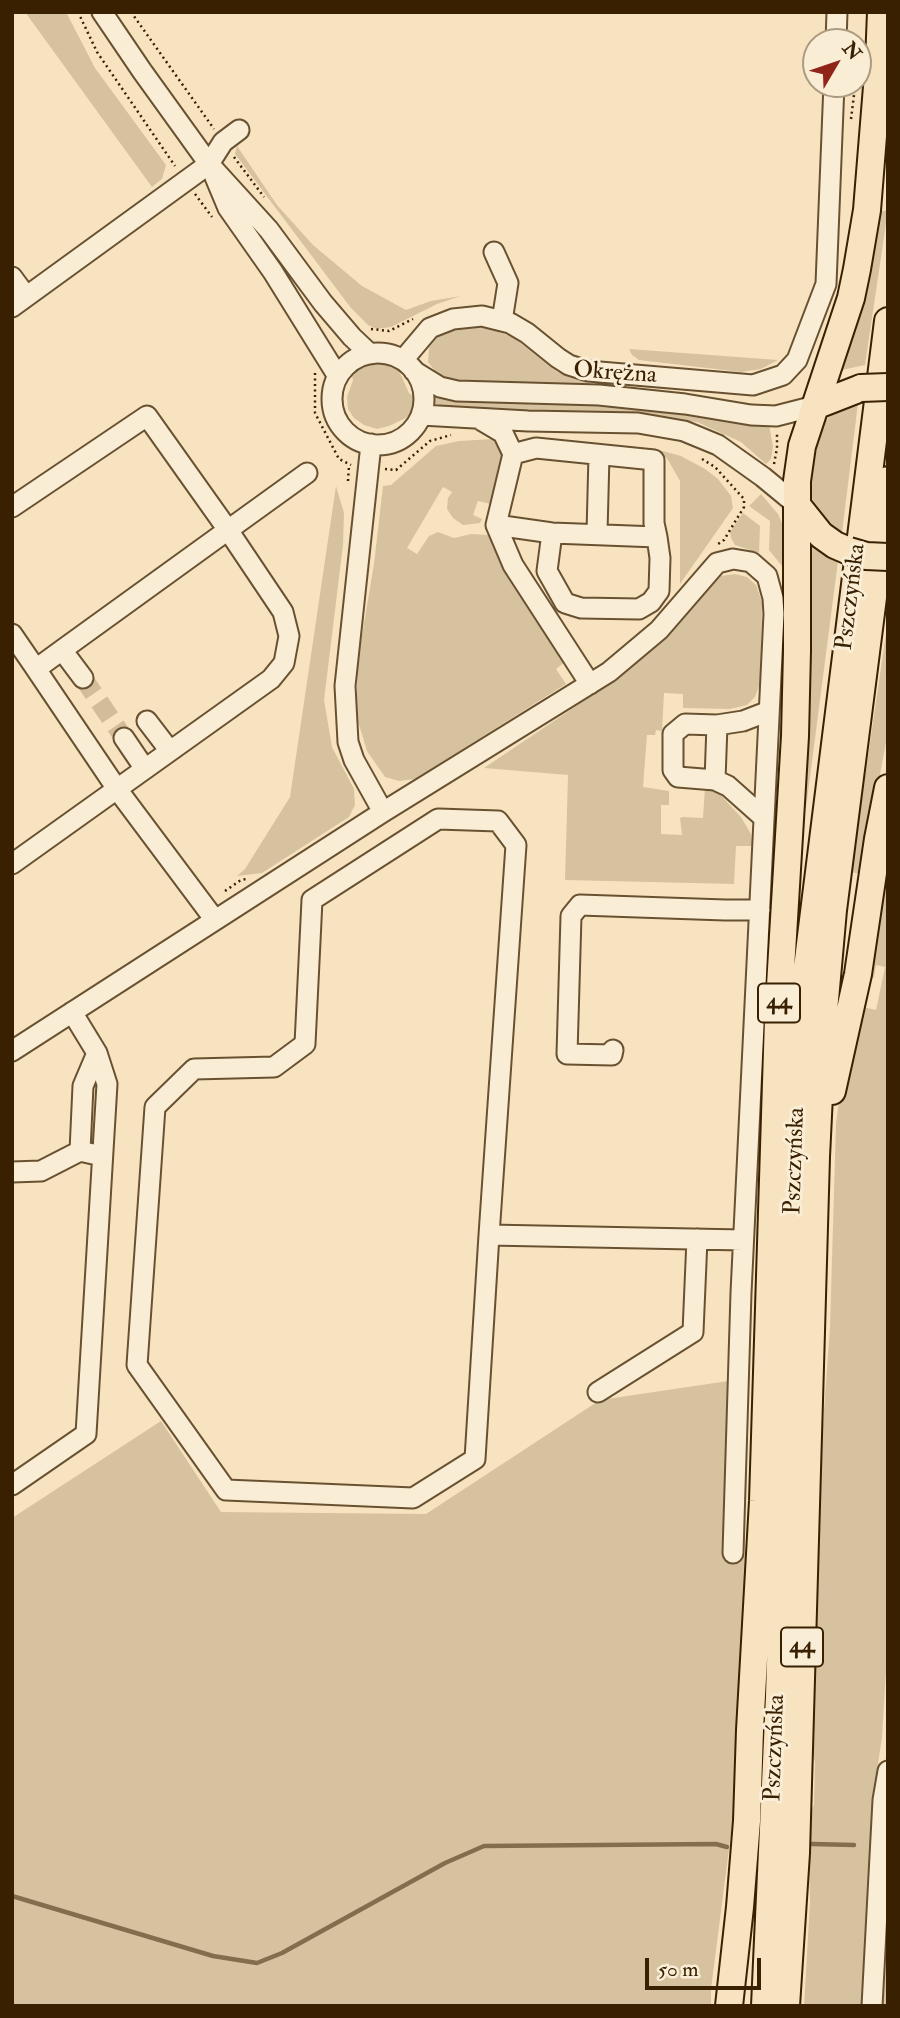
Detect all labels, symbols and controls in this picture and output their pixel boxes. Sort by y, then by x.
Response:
north arrow [802,28,872,98]
text: N [837,37,866,65]
street label: Okrężna [572,357,658,391]
street label: Pszczyńska [831,542,873,652]
road number: 44 [758,984,800,1022]
street label: Pszczyńska [780,1107,812,1215]
road number: 44 [781,1628,823,1666]
street label: Pszczyńska [760,1694,792,1802]
scale bar [648,1944,764,1988]
text: 50 m [658,1956,699,1983]

